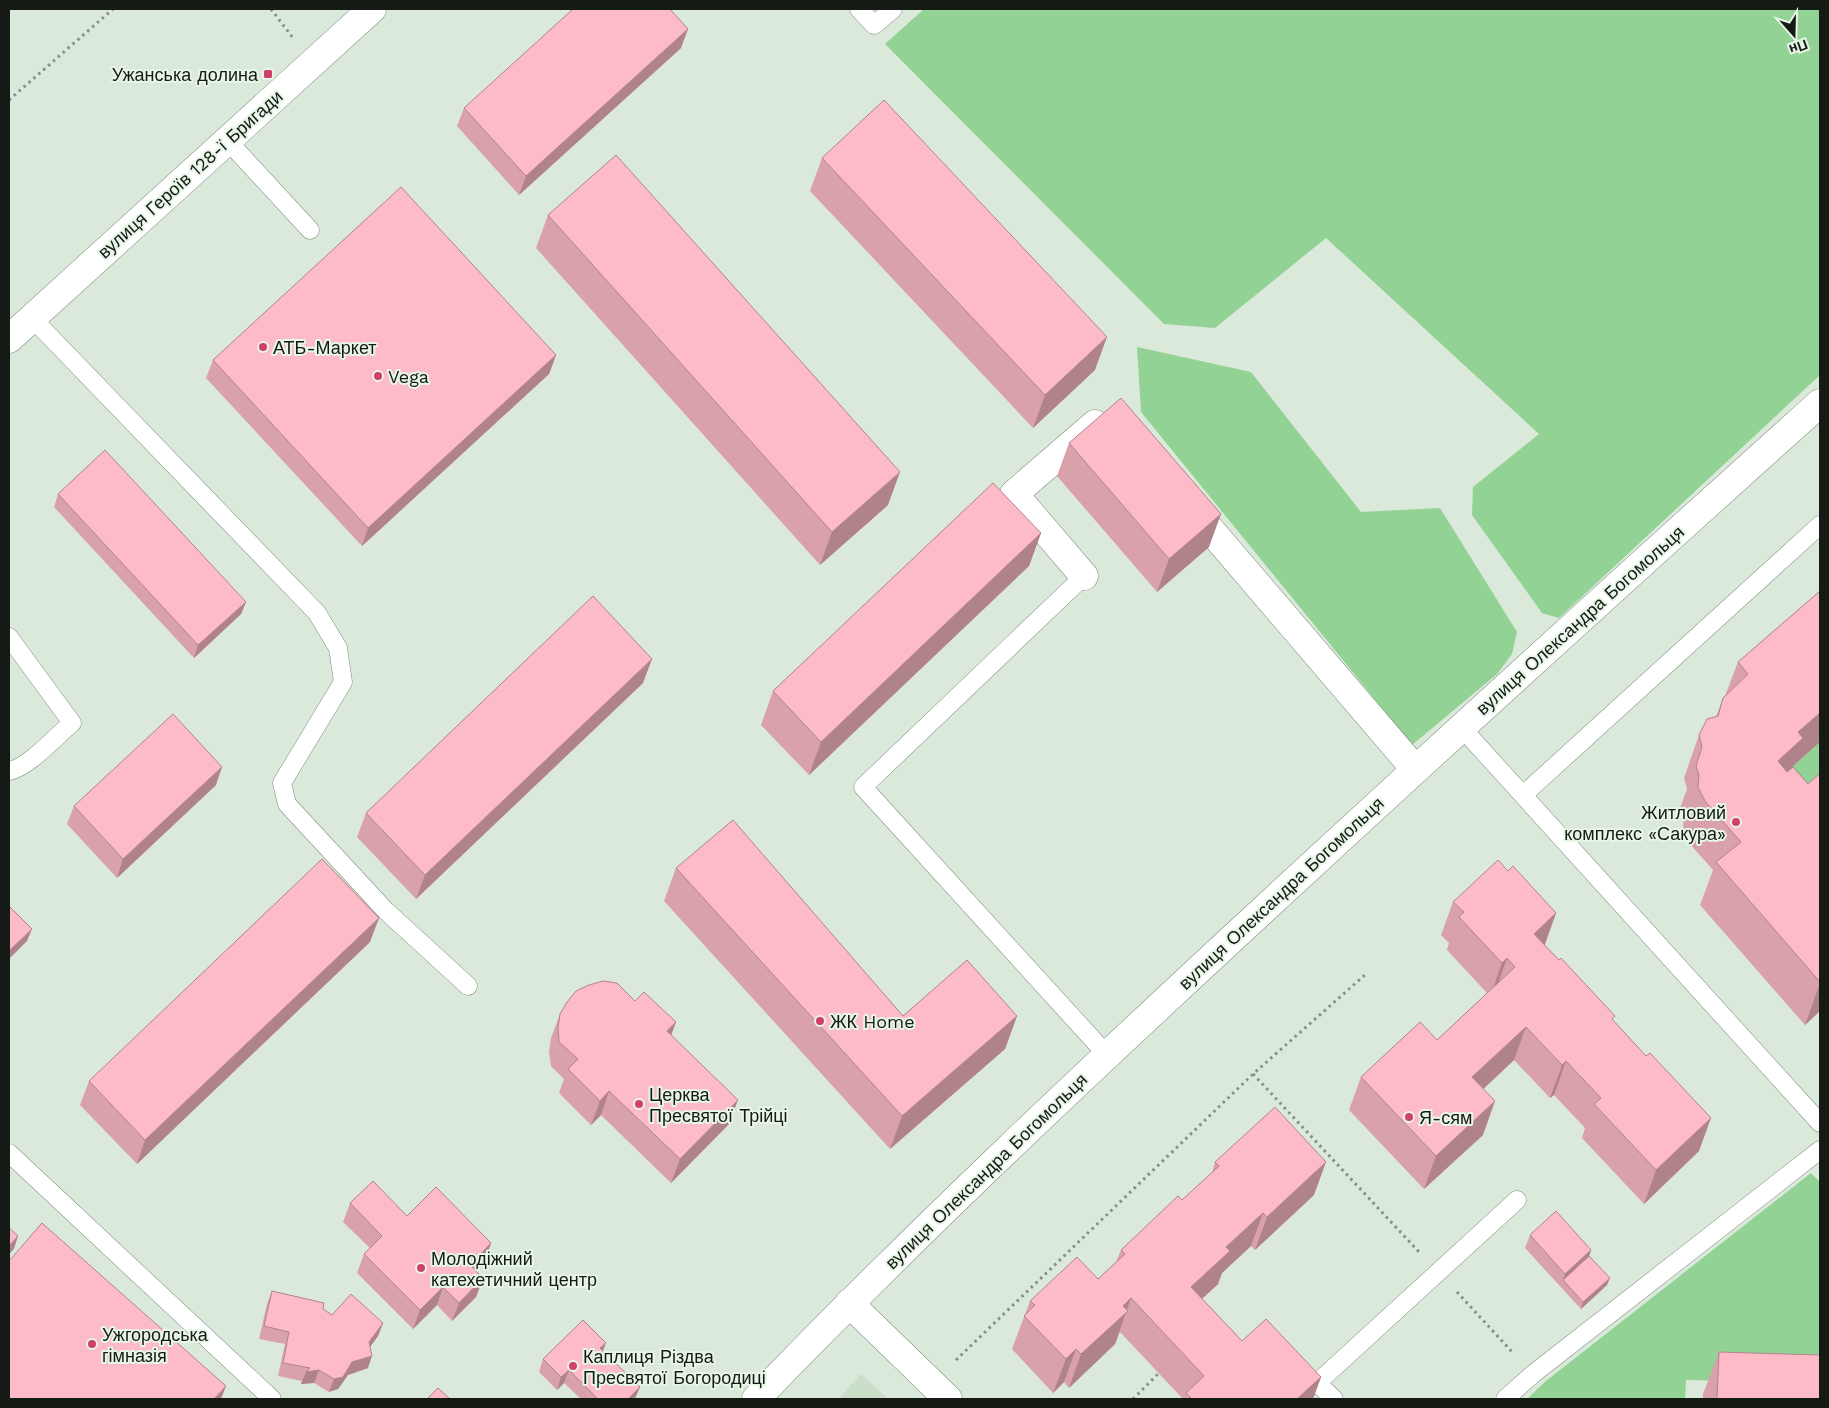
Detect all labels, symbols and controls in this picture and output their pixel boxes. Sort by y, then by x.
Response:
north arrow [1769,10,1819,60]
text: Пн [1787,37,1810,58]
place label: Ужанська долина [112,64,259,85]
marker: Ужанська долина [262,68,274,80]
street label: вулиця Героїв 128-ї Бригади [93,86,287,262]
place label: АТБ-Маркет [273,337,377,358]
marker: АТБ-Маркет [257,341,269,353]
place label: Vega [388,366,429,387]
marker: Vega [372,370,384,382]
street label: вулиця Олександра Богомольця [1472,521,1688,719]
street label: вулиця Олександра Богомольця [1174,792,1388,994]
place label: Житловий комплекс «Сакура» [1564,802,1726,844]
marker: Житловий комплекс «Сакура» [1730,816,1742,828]
place label: ЖК Home [830,1011,915,1032]
marker: ЖК Home [814,1015,826,1027]
street label: вулиця Олександра Богомольця [881,1069,1091,1273]
place label: Церква Пресвятої Трійці [649,1084,788,1126]
marker: Церква Пресвятої Трійці [633,1098,645,1110]
place label: Я-сям [1419,1107,1472,1128]
marker: Я-сям [1403,1111,1415,1123]
place label: Молодіжний катехетичний центр [431,1248,597,1290]
marker: Молодіжний катехетичний центр [415,1262,427,1274]
place label: Ужгородська гімназія [102,1324,209,1366]
marker: Ужгородська гімназія [86,1338,98,1350]
place label: Каплиця Різдва Пресвятої Богородиці [583,1346,766,1388]
marker: Каплиця Різдва Пресвятої Богородиці [567,1360,579,1372]

